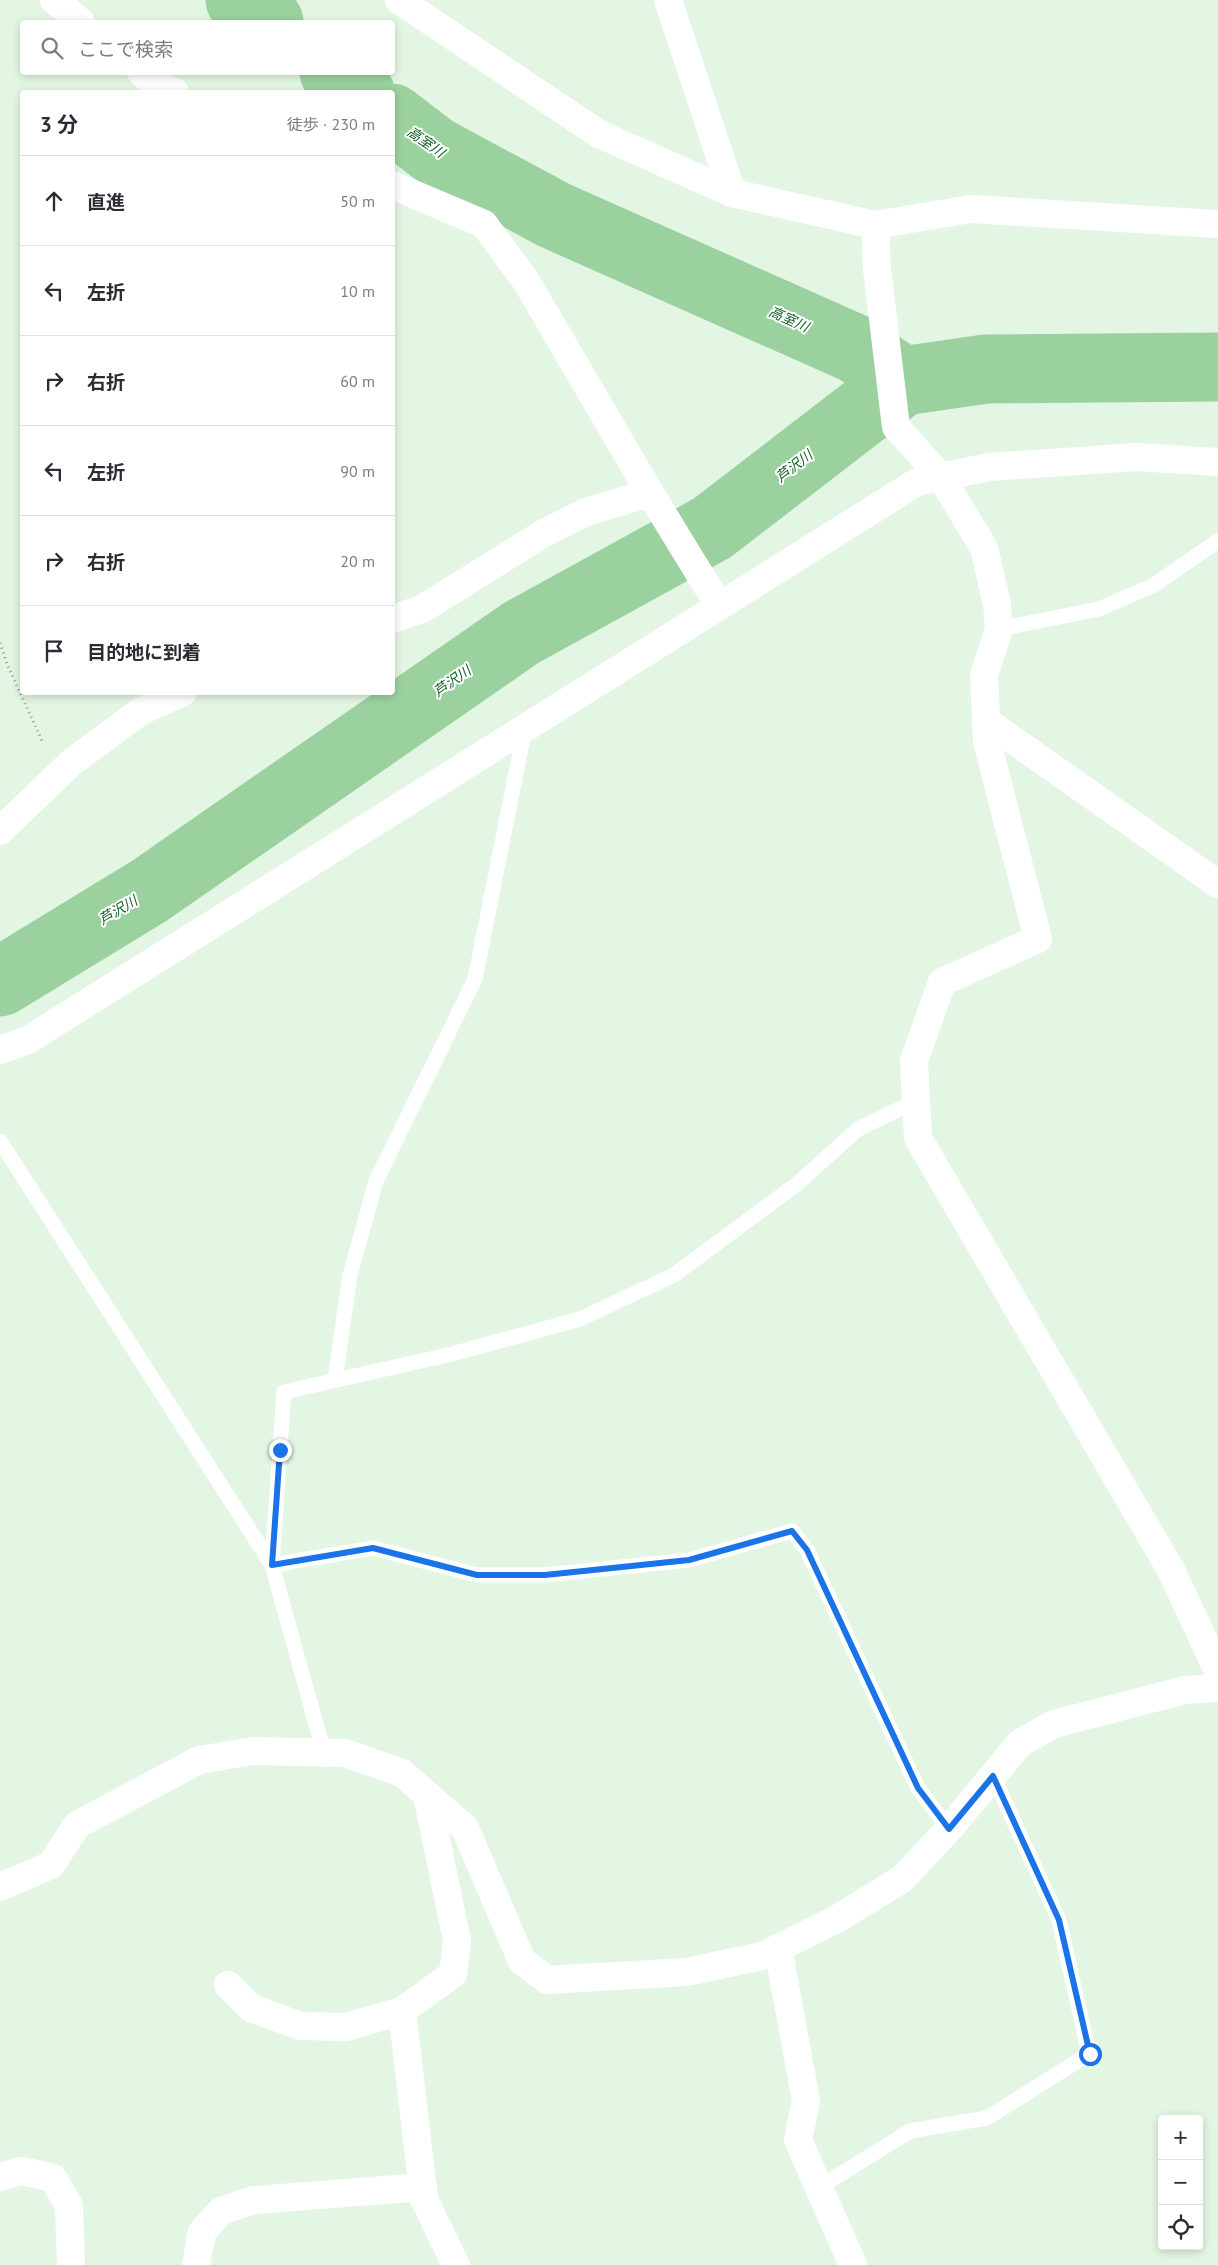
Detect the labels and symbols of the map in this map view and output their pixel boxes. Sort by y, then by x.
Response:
water label: 高室川 [404,123,450,163]
water label: 高室川 [766,302,814,337]
water label: 芦沢川 [772,445,818,486]
water label: 芦沢川 [430,660,476,700]
water label: 芦沢川 [95,890,142,929]
route end [269,1439,292,1462]
route start [1079,2043,1102,2066]

